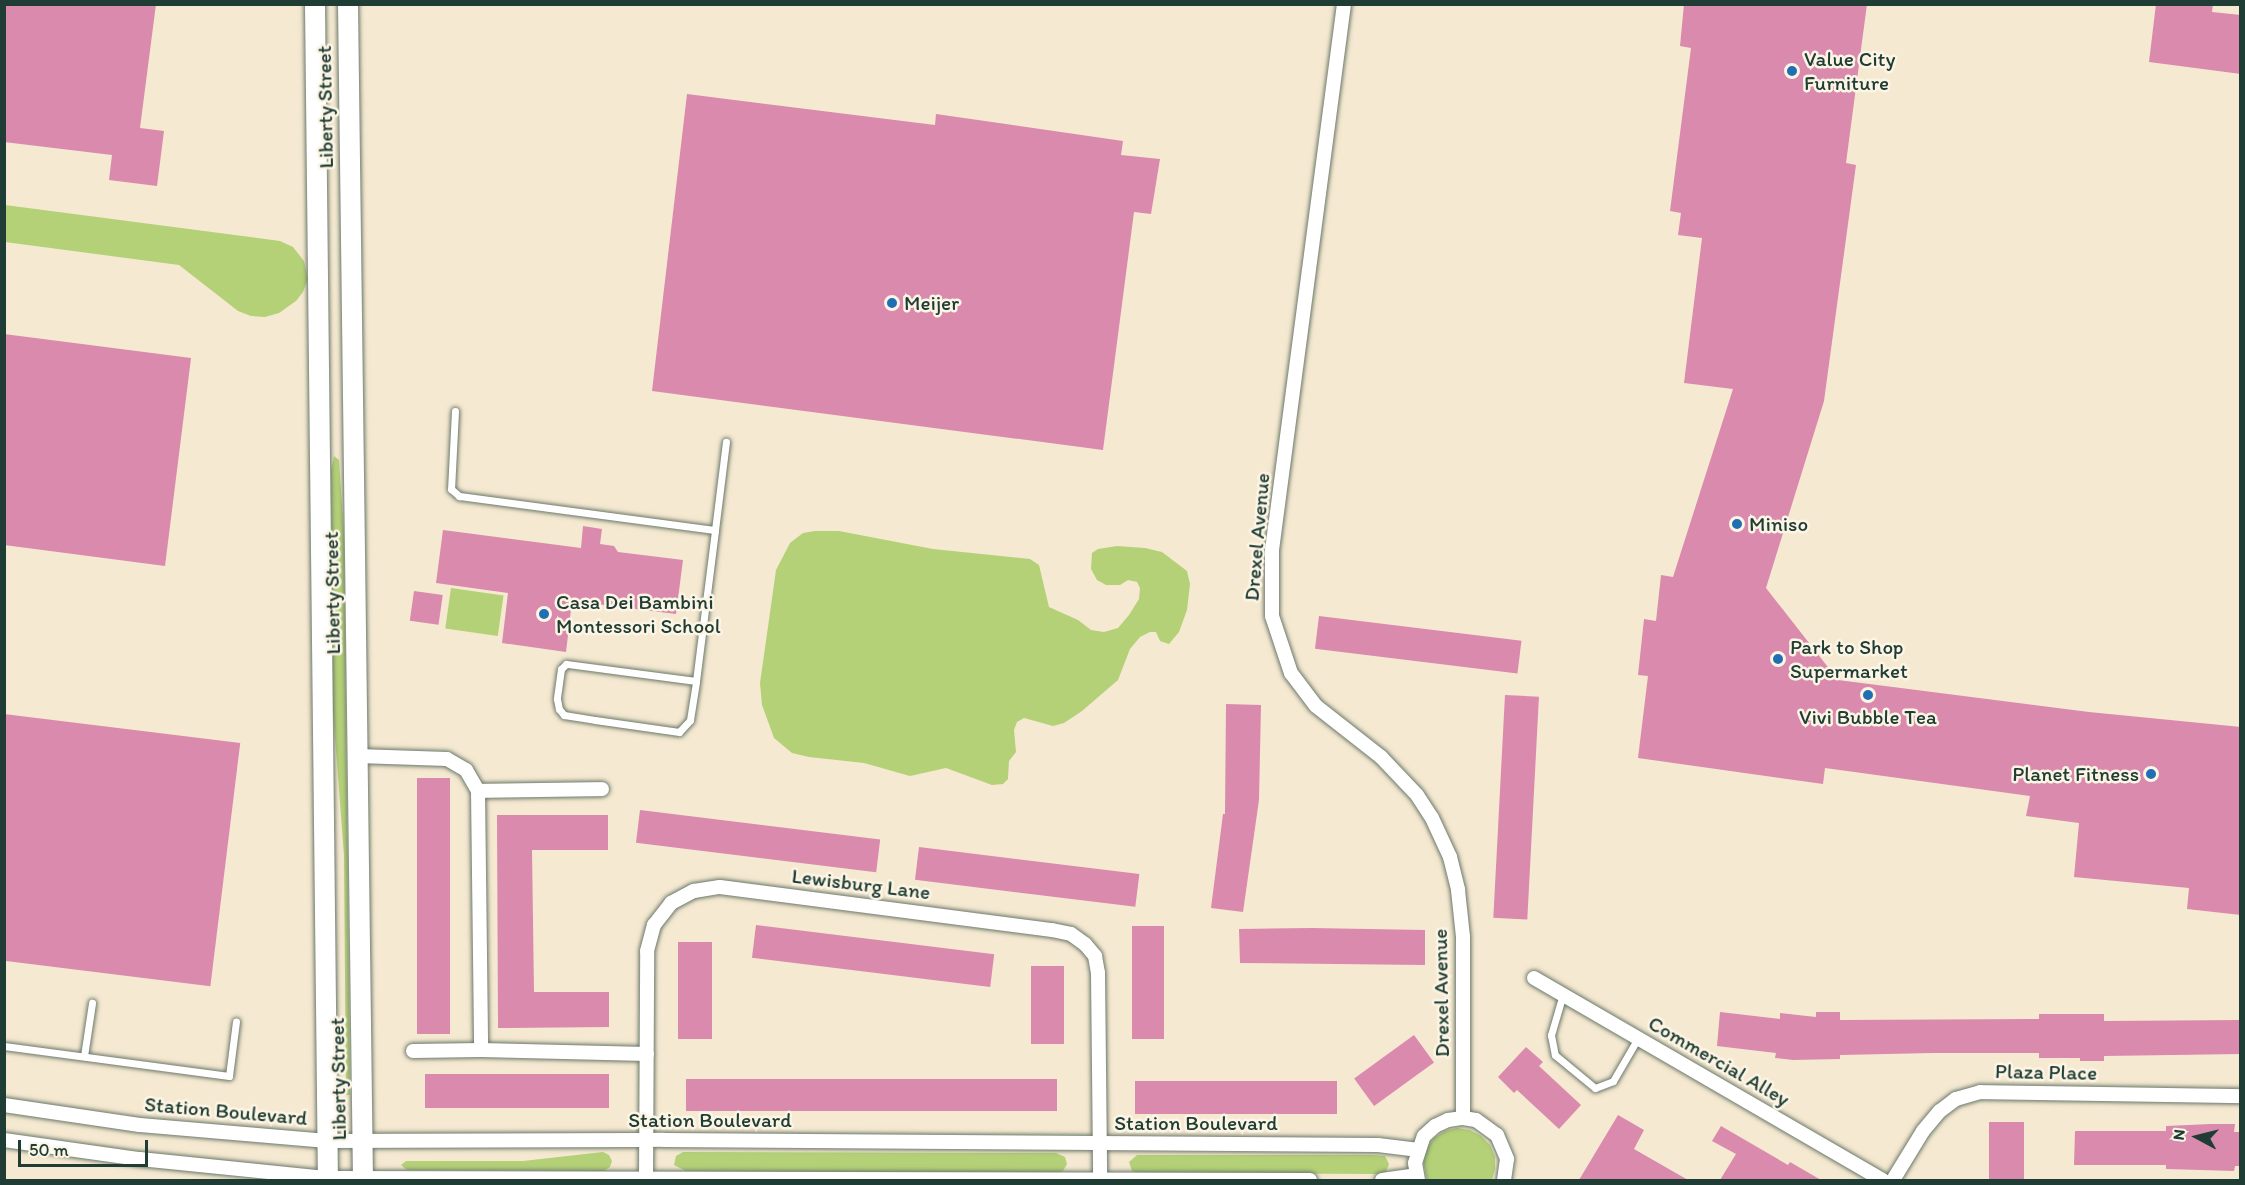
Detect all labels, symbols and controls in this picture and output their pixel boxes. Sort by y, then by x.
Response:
street label: Liberty Street [311,45,339,169]
place label: Value City Furniture [1804,46,1895,96]
marker: Value City Furniture [1785,64,1799,78]
place label: Meijer [904,290,959,316]
marker: Meijer [885,296,899,310]
street label: Drexel Avenue [1239,472,1275,602]
place label: Miniso [1749,511,1808,537]
marker: Miniso [1730,517,1744,531]
street label: Liberty Street [318,531,346,655]
place label: Casa Dei Bambini Montessori School [556,589,720,639]
marker: Casa Dei Bambini Montessori School [537,607,551,621]
place label: Park to Shop Supermarket [1790,634,1908,684]
marker: Park to Shop Supermarket [1771,652,1785,666]
marker: Vivi Bubble Tea [1861,688,1875,702]
place label: Vivi Bubble Tea [1800,704,1936,730]
place label: Planet Fitness [2012,761,2139,787]
marker: Planet Fitness [2144,767,2158,781]
street label: Lewisburg Lane [790,863,932,905]
street label: Drexel Avenue [1427,929,1455,1057]
street label: Commercial Alley [1644,1010,1794,1112]
street label: Liberty Street [324,1017,352,1141]
street label: Plaza Place [1995,1059,2097,1085]
street label: Station Boulevard [143,1091,309,1131]
street label: Station Boulevard [628,1107,792,1133]
north arrow [2167,1107,2227,1167]
street label: Station Boulevard [1114,1110,1278,1136]
scale bar [21,1128,152,1166]
text: N [2169,1128,2189,1141]
text: 50 m [29,1139,69,1161]

